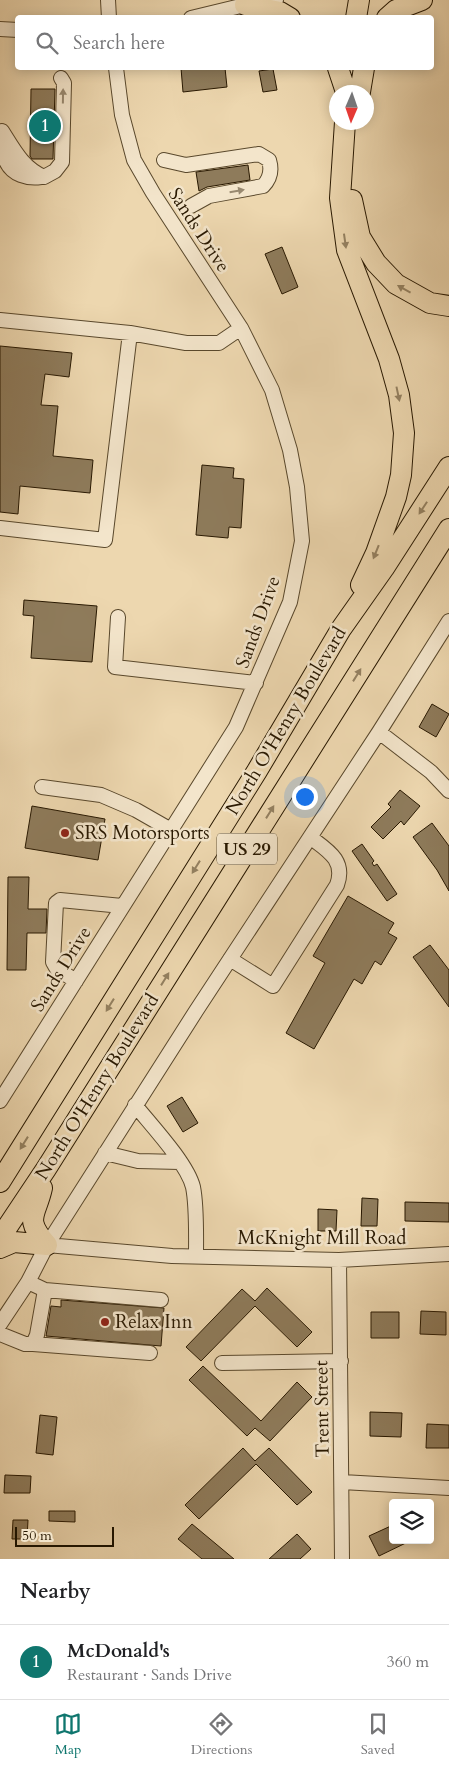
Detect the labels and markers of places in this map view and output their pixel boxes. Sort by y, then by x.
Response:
pin: 1 [29,107,61,145]
place label: SRS Motorsports [75,820,210,846]
marker: SRS Motorsports [59,827,71,839]
place label: Relax Inn [115,1309,193,1335]
marker: Relax Inn [99,1316,111,1328]

